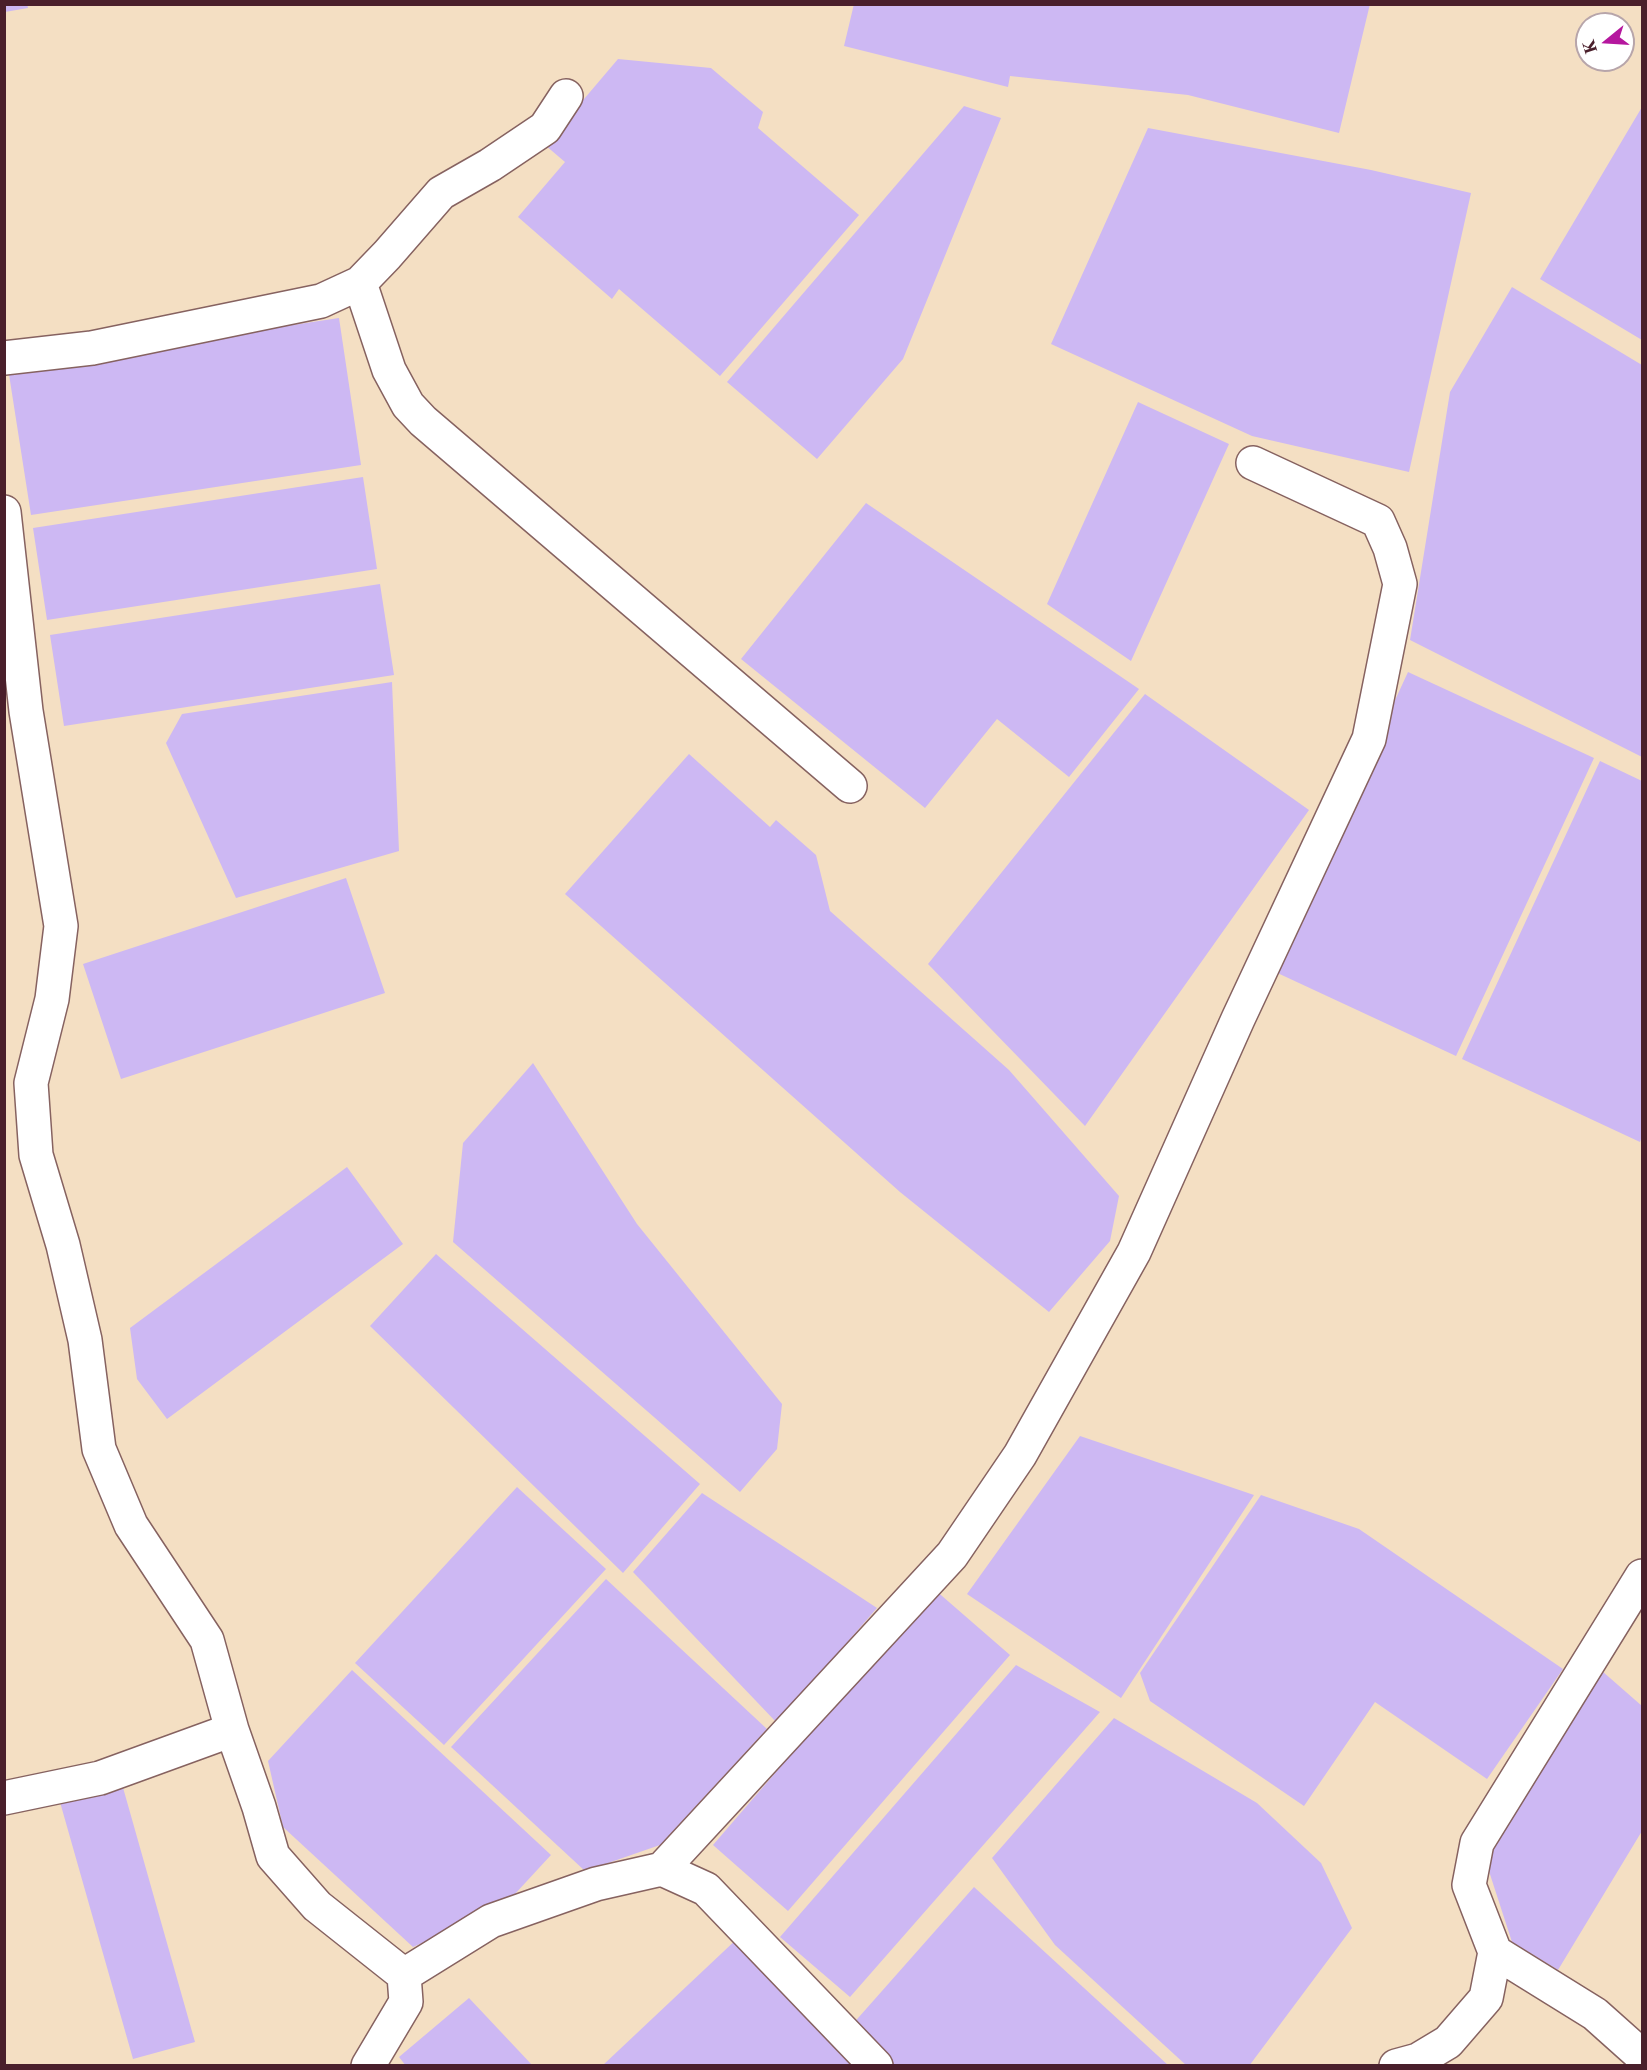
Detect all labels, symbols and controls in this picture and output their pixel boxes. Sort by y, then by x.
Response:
north arrow [1575,12,1635,72]
text: K [1578,38,1601,56]

